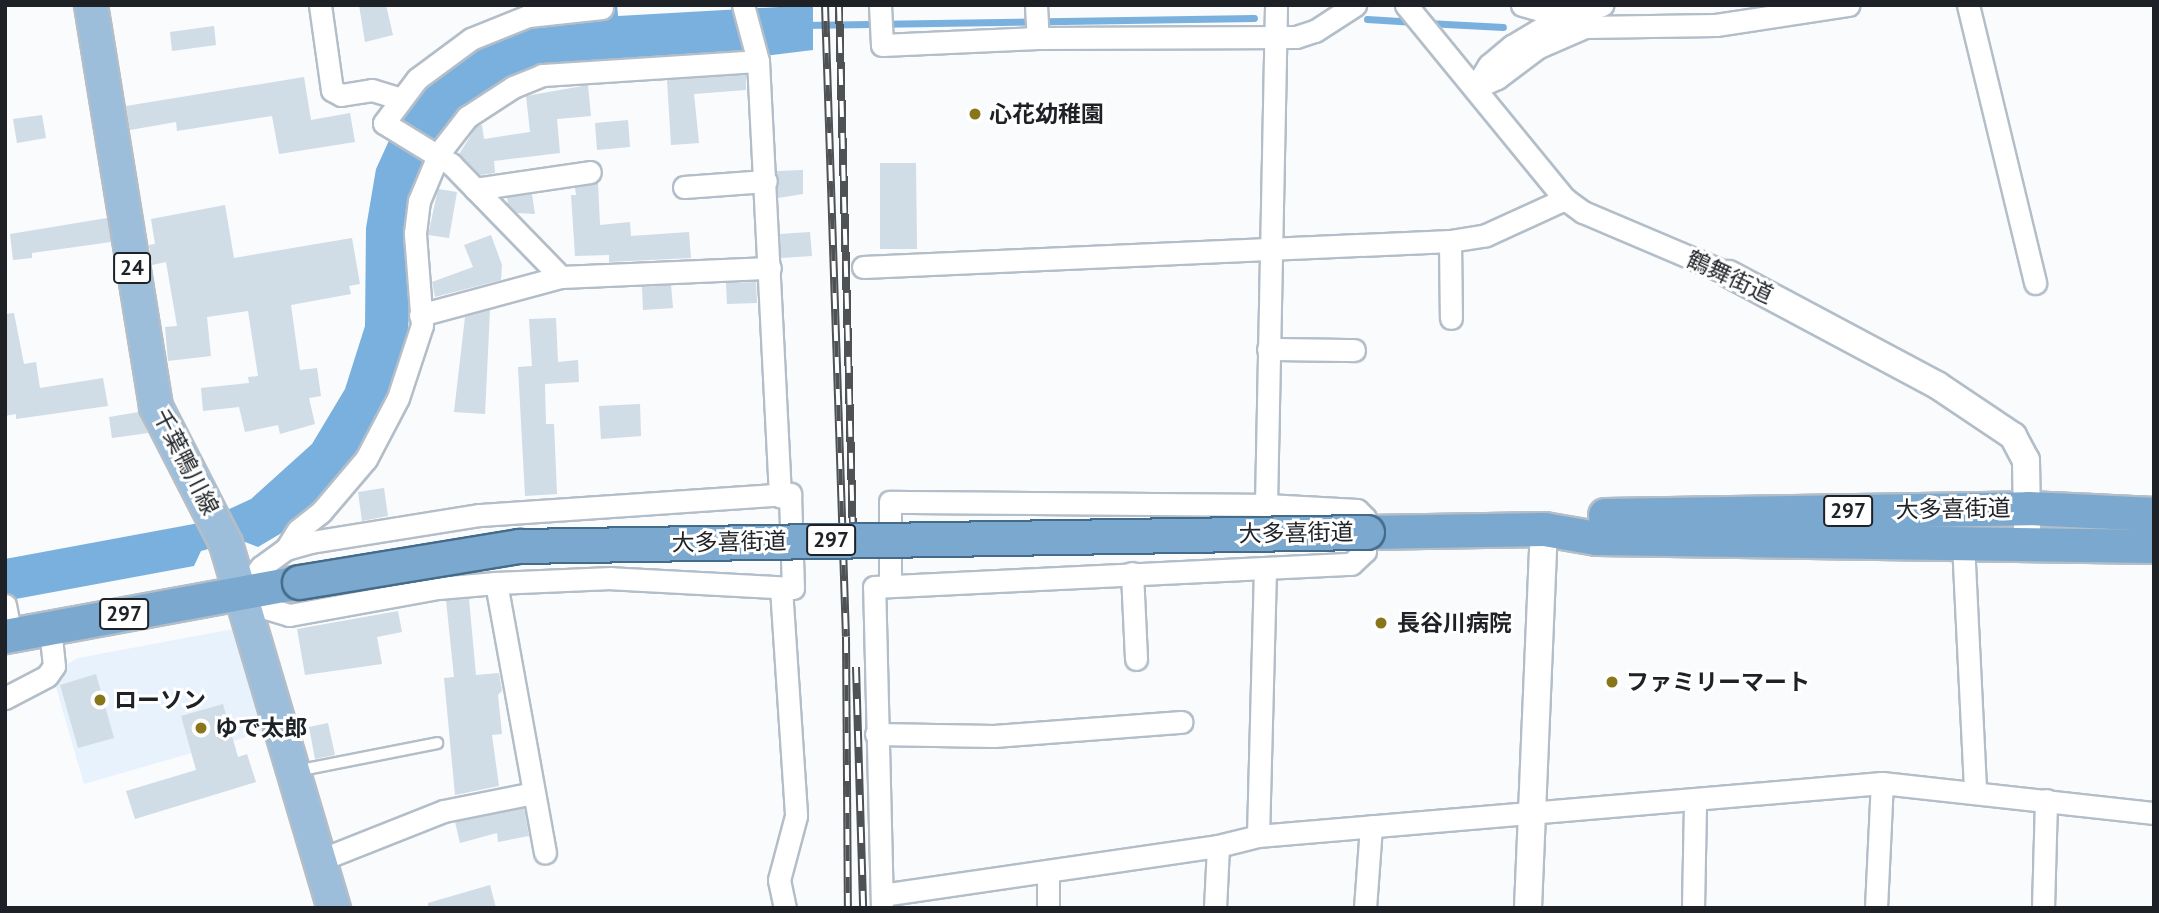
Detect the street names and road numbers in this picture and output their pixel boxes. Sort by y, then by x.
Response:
street label: 鶴舞街道 [1682,245,1778,309]
road number: 24 [113,250,151,286]
street label: 千葉鴨川線 [148,405,224,519]
road number: 297 [1822,494,1874,528]
street label: 大多喜街道 [1895,494,2011,524]
street label: 大多喜街道 [1238,518,1354,548]
road number: 297 [805,522,857,558]
street label: 大多喜街道 [671,527,787,557]
road number: 297 [98,596,150,632]

